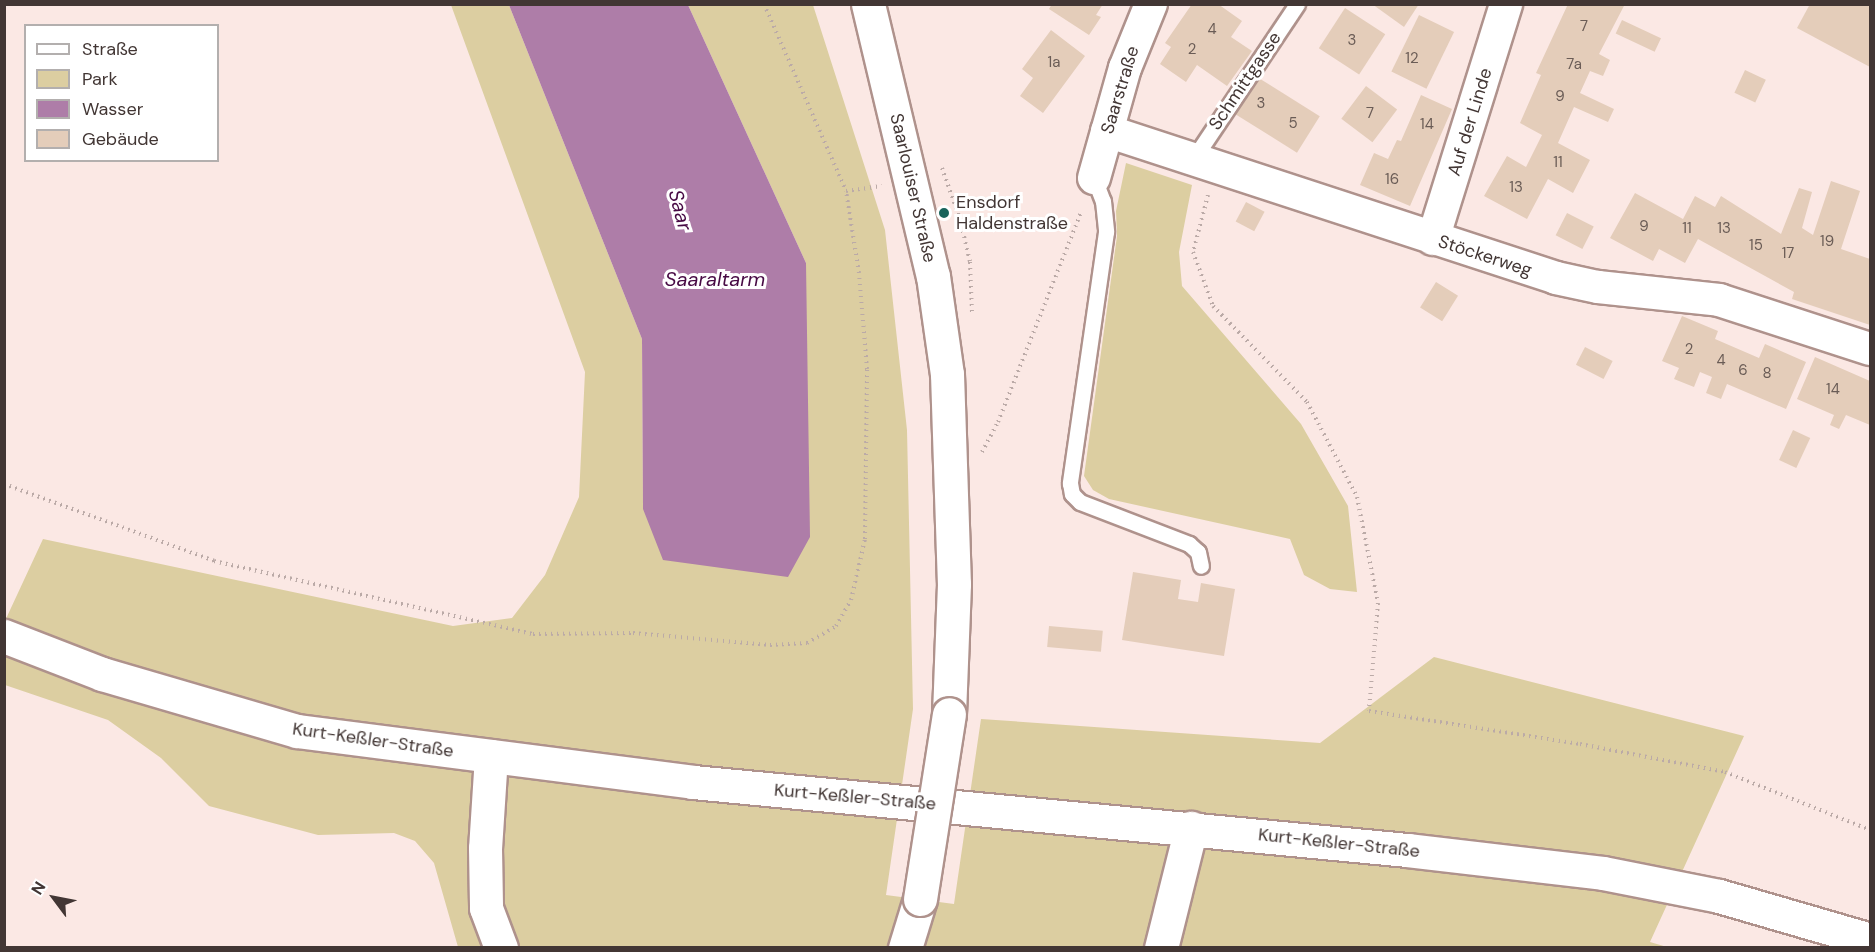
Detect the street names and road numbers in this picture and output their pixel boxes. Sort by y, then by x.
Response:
street label: Schmittgasse [1204,28,1286,134]
street label: Saarstraße [1096,43,1144,137]
street label: Auf der Linde [1443,65,1497,179]
street label: Saarlouiser Straße [885,111,941,265]
street label: Stöckerweg [1435,231,1535,281]
street label: Kurt-Keßler-Straße [291,718,455,762]
street label: Kurt-Keßler-Straße [773,779,937,815]
street label: Kurt-Keßler-Straße [1257,824,1421,862]

